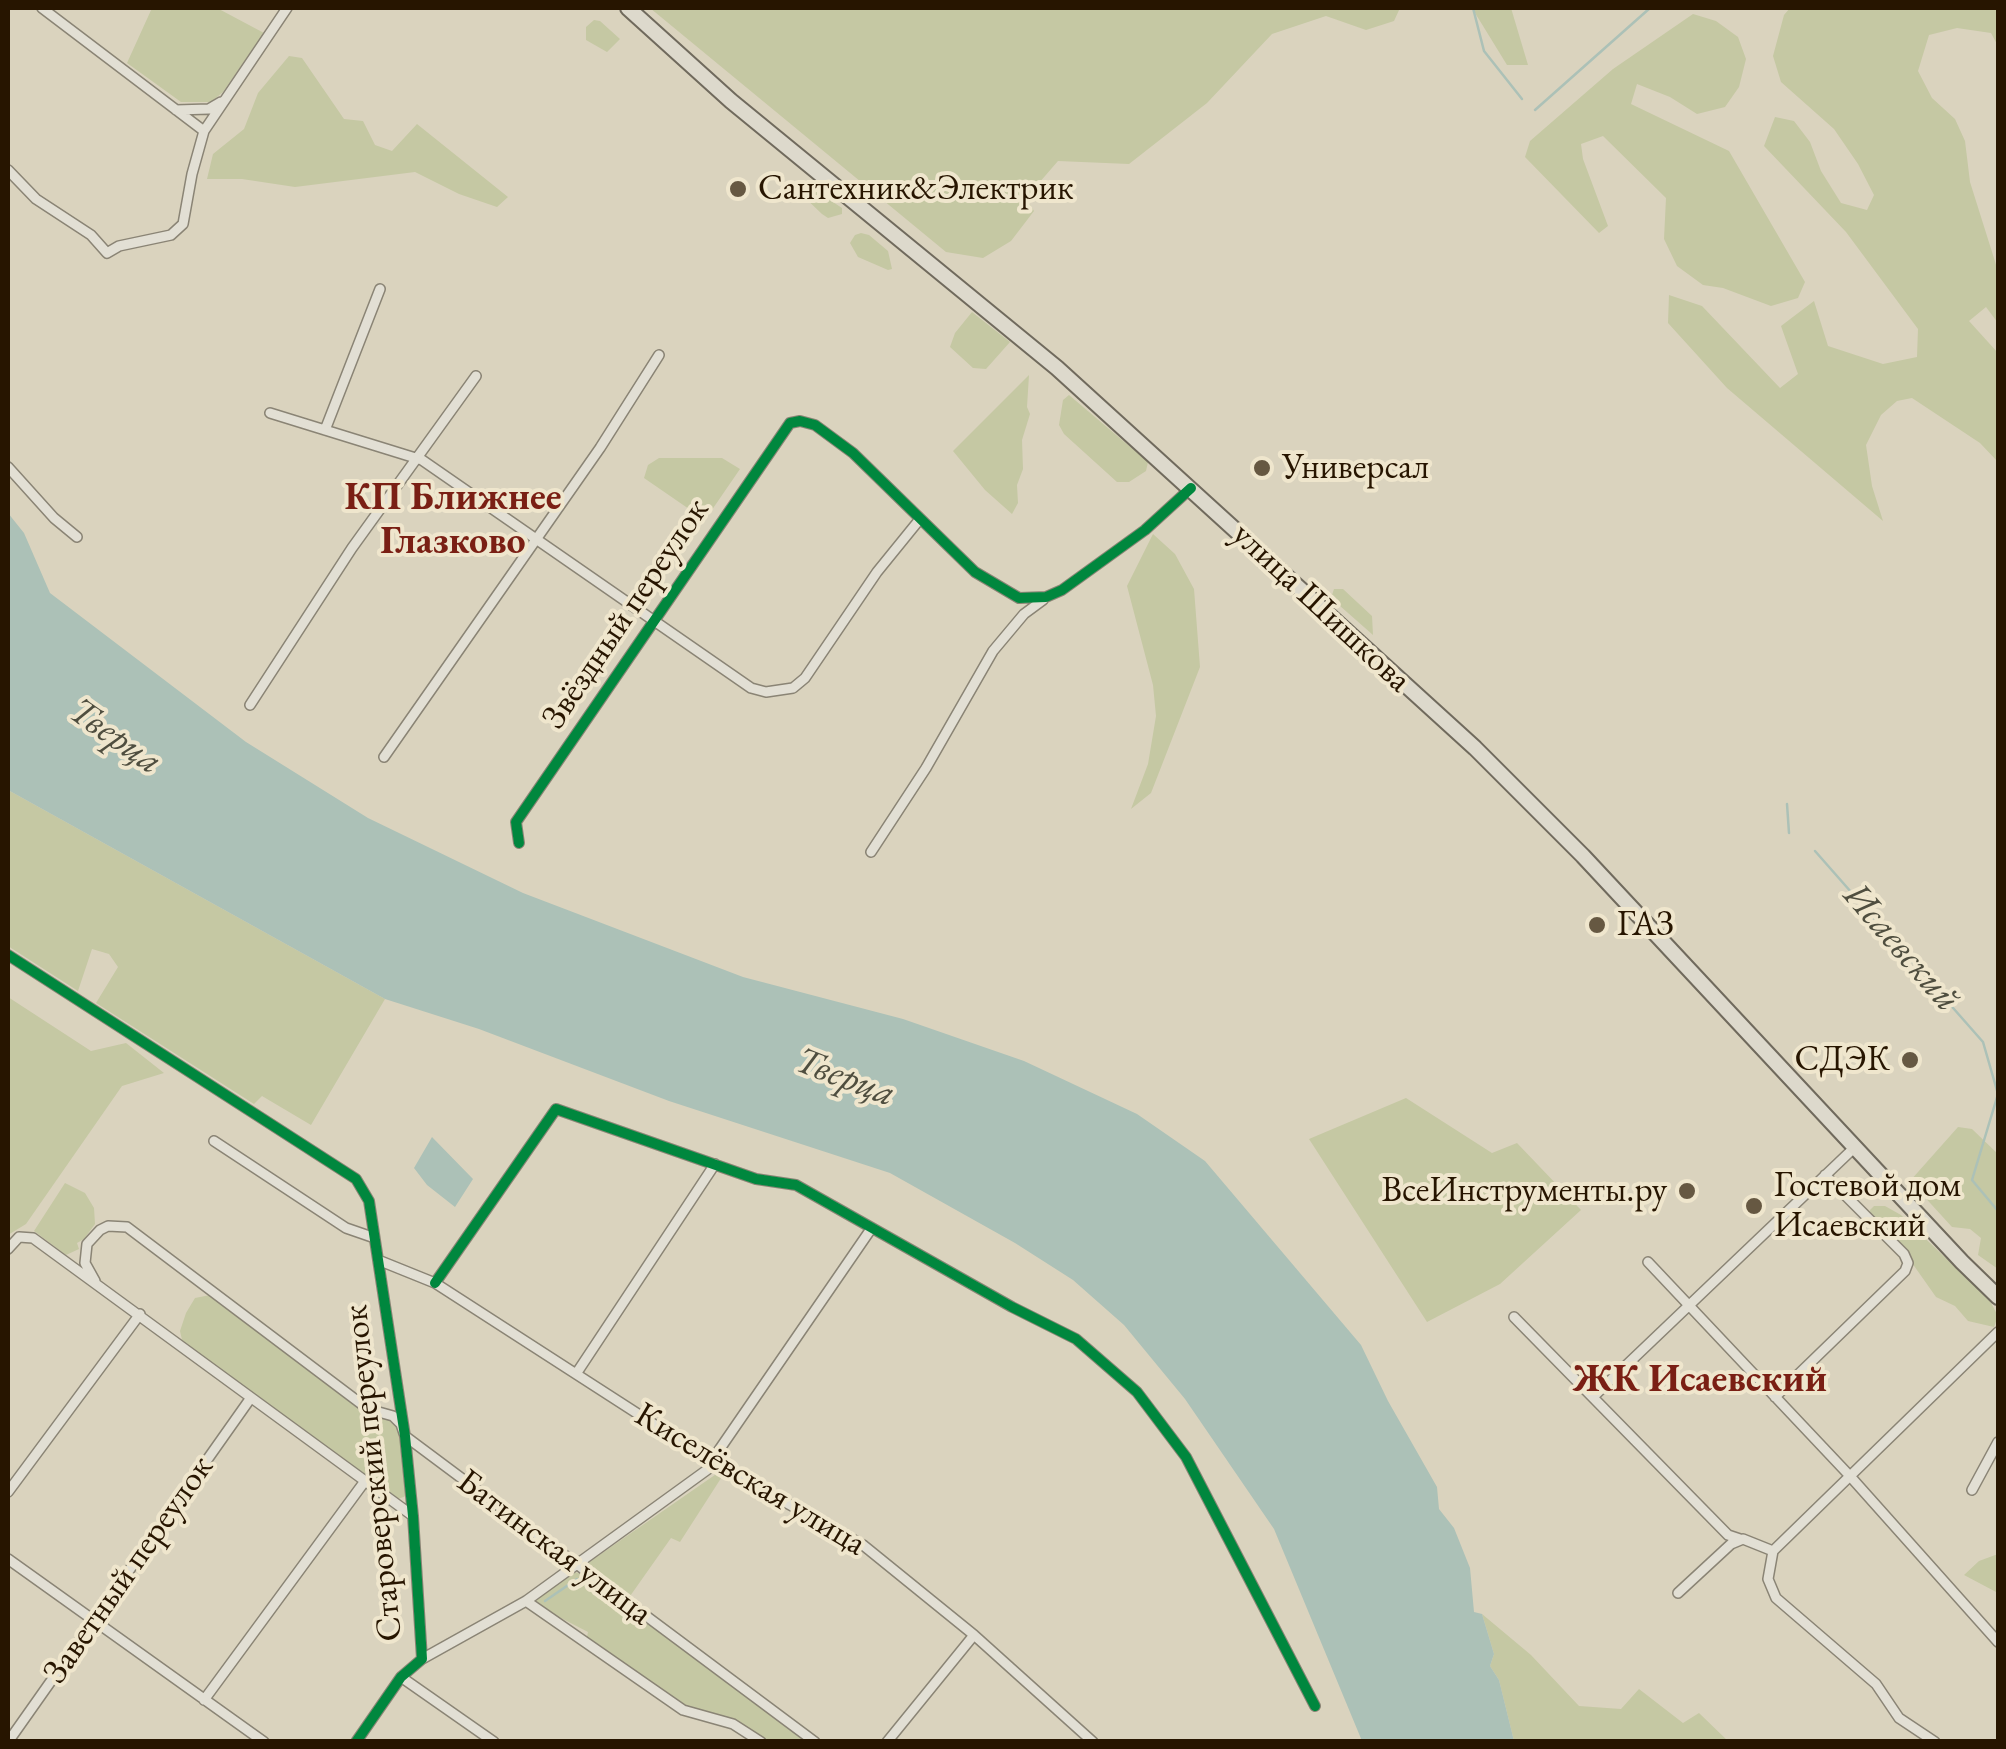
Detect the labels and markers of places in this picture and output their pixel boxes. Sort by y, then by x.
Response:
place label: Сантехник&Электрик [758,168,1074,210]
marker: Сантехник&Электрик [727,178,749,200]
place label: Универсал [1282,447,1429,489]
marker: Универсал [1251,457,1273,479]
place label: ГАЗ [1617,904,1674,946]
marker: ГАЗ [1586,914,1608,936]
place label: СДЭК [1795,1039,1890,1081]
marker: СДЭК [1899,1049,1921,1071]
place label: Гостевой дом Исаевский [1774,1165,1961,1247]
place label: ВсеИнструменты.ру [1382,1170,1667,1212]
marker: ВсеИнструменты.ру [1676,1180,1698,1202]
marker: Гостевой дом Исаевский [1743,1195,1765,1217]

